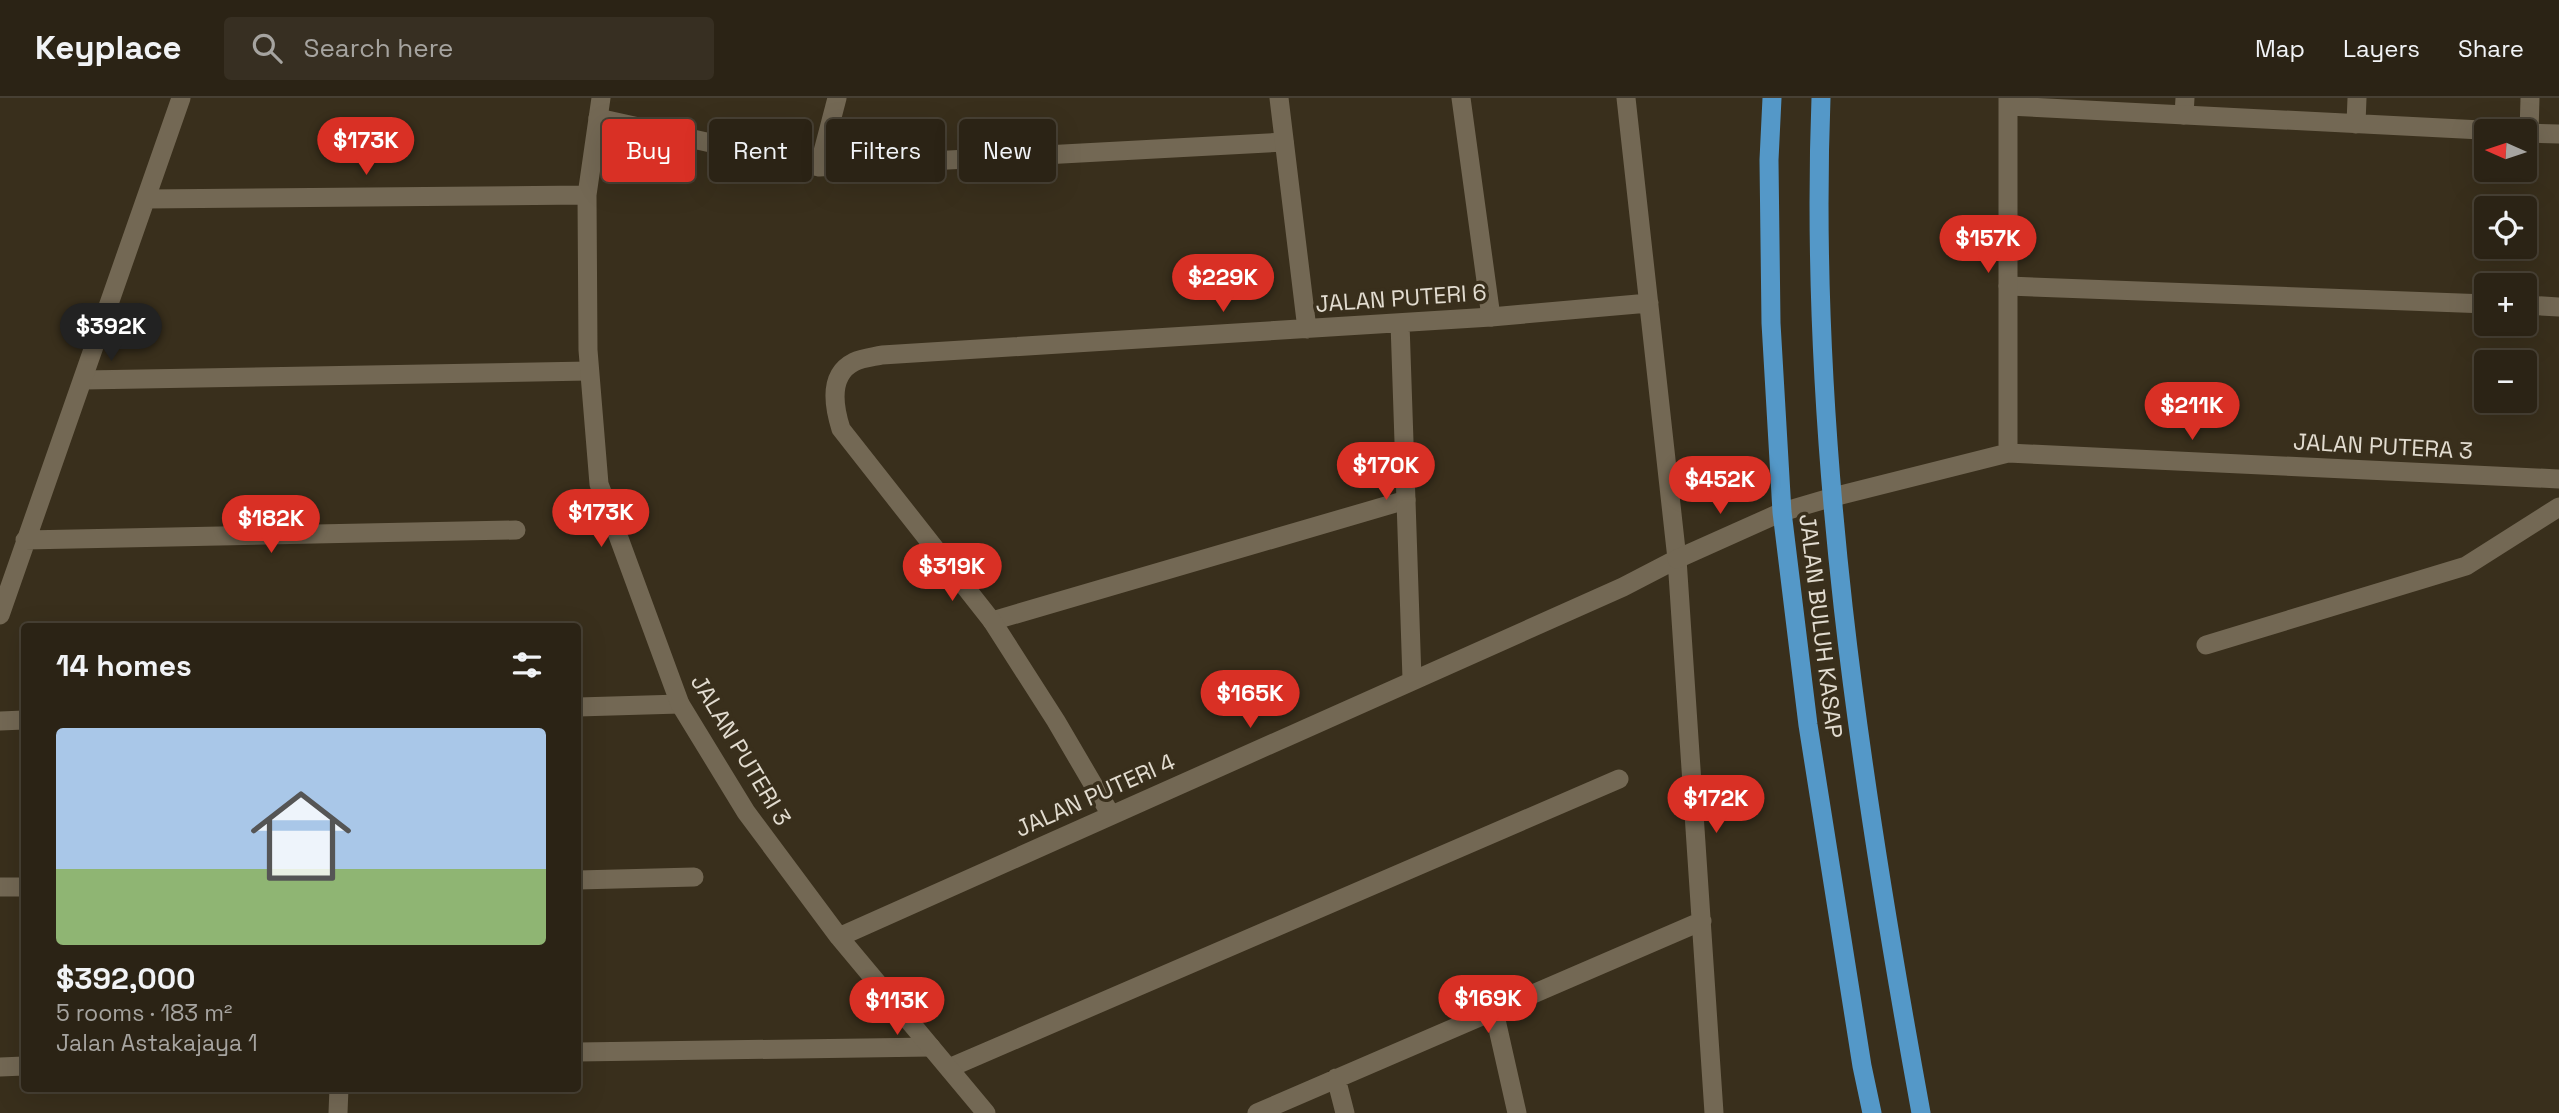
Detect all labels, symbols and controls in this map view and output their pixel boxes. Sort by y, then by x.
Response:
search box [224,17,714,80]
text: Keyplace [35,27,182,69]
icon: search [248,29,286,67]
text: Search here [304,31,453,65]
text: Map [2255,33,2305,64]
text: Layers [2343,33,2420,64]
text: Share [2458,33,2524,64]
pin: $173K [317,118,415,177]
chip: Buy [602,119,695,182]
chip: Rent [709,119,812,182]
chip: Filters [826,119,945,182]
chip: New [959,119,1056,182]
north arrow [2474,119,2538,182]
map controls [2474,119,2537,413]
text: $173K [333,125,399,155]
button: locate [2474,196,2537,259]
pin: $157K [1939,216,2037,275]
text: $157K [1956,223,2021,253]
pin: $229K [1174,254,1272,314]
text: $229K [1188,262,1258,292]
button: + [2474,273,2537,336]
street label: JALAN PUTERI 6 [1314,277,1488,319]
pin: $392K [62,303,160,363]
text: $392K [76,311,146,341]
button: − [2474,350,2537,413]
pin: $211K [2143,382,2241,442]
text: $211K [2161,390,2223,420]
street label: JALAN PUTERA 3 [2292,426,2474,466]
pin: $170K [1337,442,1435,502]
text: $170K [1353,450,1419,480]
pin: $452K [1671,456,1769,516]
text: $452K [1685,464,1755,494]
pin: $173K [552,490,650,549]
pin: $182K [222,496,320,555]
text: $173K [568,497,634,527]
text: $182K [238,503,304,533]
street label: JALAN BULUH KASAP [1792,512,1850,740]
pin: $319K [903,544,1001,603]
text: $319K [919,551,985,581]
text: 14 homes [56,646,192,685]
icon: filters [508,646,546,684]
street label: JALAN PUTERI 3 [684,669,798,831]
pin: $165K [1201,670,1299,730]
text: $165K [1217,678,1283,708]
street label: JALAN PUTERI 4 [1010,746,1180,844]
icon: home [238,773,364,899]
pin: $172K [1667,776,1765,835]
text: $172K [1683,783,1749,813]
text: $392,000 [56,959,196,998]
pin: $169K [1439,976,1537,1035]
pin: $113K [848,978,946,1037]
text: $169K [1454,983,1522,1013]
text: $113K [865,985,929,1015]
text: 5 rooms · 183 m² [56,998,232,1028]
text: Jalan Astakajaya 1 [56,1028,258,1058]

